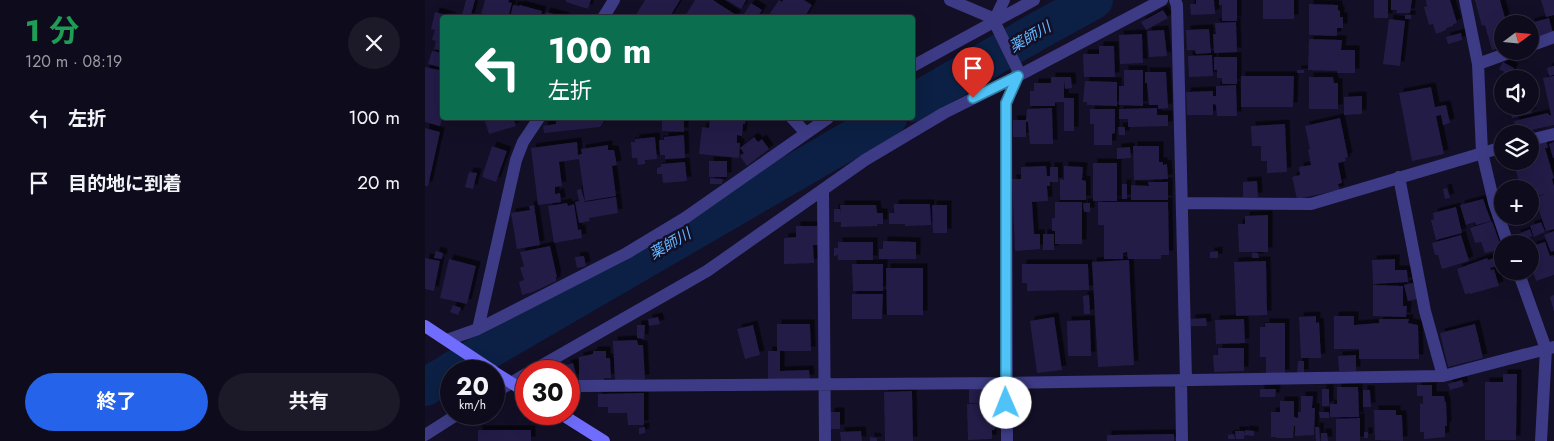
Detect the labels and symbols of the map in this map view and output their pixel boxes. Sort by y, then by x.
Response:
water label: 薬師川 [1005,15,1057,58]
north arrow [1494,15,1539,60]
pin [952,47,994,98]
water label: 薬師川 [645,222,697,265]
speed limit sign: 30 [515,360,580,425]
position arrow [979,376,1031,428]

